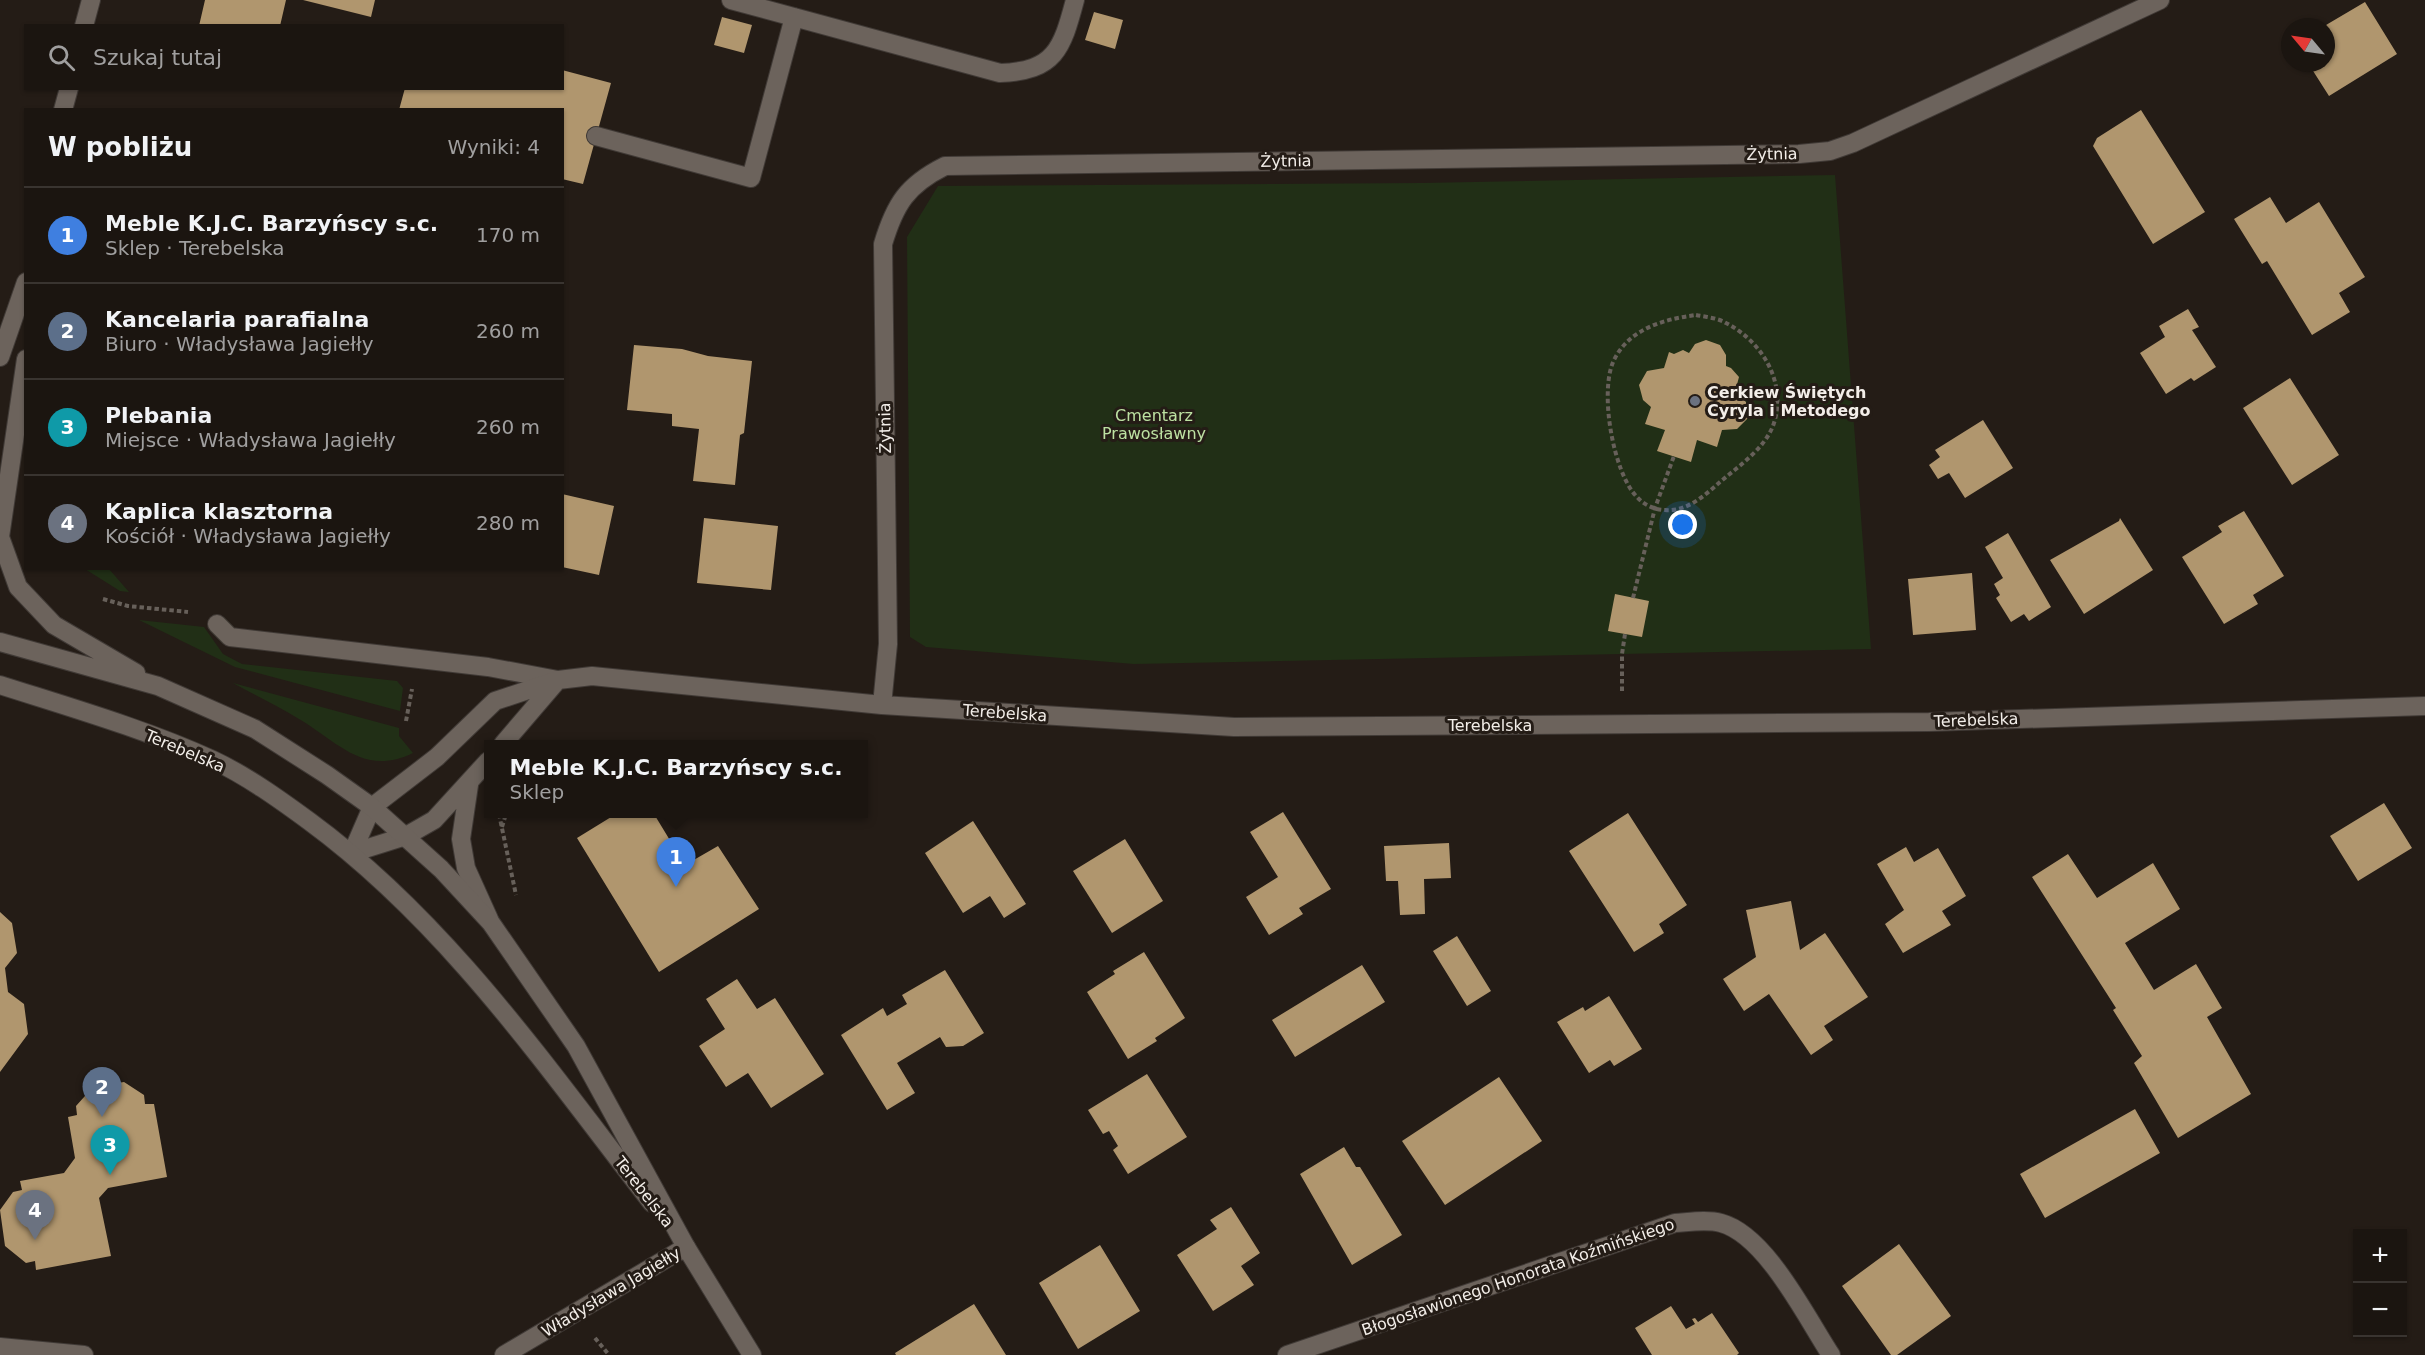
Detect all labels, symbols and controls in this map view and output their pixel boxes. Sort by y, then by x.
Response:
north arrow [2281,18,2335,72]
search box [24,24,564,90]
icon: search [45,41,78,74]
text: Szukaj tutaj [93,45,222,70]
text: W pobliżu [48,132,192,162]
text: Wyniki: 4 [448,135,540,159]
street label: Żytnia [1746,144,1798,164]
street label: Żytnia [1260,151,1312,171]
text: Meble K.J.C. Barzyńscy s.c. [105,211,438,236]
text: 1 [61,223,74,247]
text: 170 m [476,223,540,247]
text: Sklep · Terebelska [105,236,285,260]
text: Kancelaria parafialna [105,307,369,332]
text: 2 [61,319,74,343]
text: 260 m [476,319,540,343]
text: Biuro · Władysława Jagiełły [105,332,374,356]
place label: Cerkiew Świętych Cyryla i Metodego [1707,383,1871,420]
marker: Cerkiew Świętych Cyryla i Metodego [1688,394,1702,408]
street label: Żytnia [875,402,895,454]
text: Plebania [105,403,212,428]
park label: Cmentarz Prawosławny [1102,406,1206,443]
text: 3 [61,415,74,439]
text: 260 m [476,415,540,439]
text: Miejsce · Władysława Jagiełły [105,428,396,452]
text: Kaplica klasztorna [105,499,333,524]
your location [1668,510,1697,539]
text: 4 [61,511,74,535]
text: 280 m [476,511,540,535]
text: Kościół · Władysława Jagiełły [105,524,391,548]
street label: Terebelska [961,701,1048,725]
street label: Terebelska [1932,709,2019,731]
street label: Terebelska [1447,716,1532,735]
street label: Terebelska [141,725,228,776]
popup [484,740,868,818]
text: Meble K.J.C. Barzyńscy s.c. [509,755,843,780]
text: Sklep [509,780,564,804]
pin: 1 [656,838,696,887]
pin: 2 [82,1068,122,1117]
pin: 3 [90,1126,130,1175]
street label: Terebelska [610,1152,678,1231]
pin: 4 [15,1190,54,1240]
street label: Błogosławionego Honorata Koźmińskiego [1359,1214,1677,1340]
map controls [2353,1229,2407,1337]
button: + [2353,1229,2407,1283]
street label: Władysława Jagiełły [538,1243,684,1341]
button: − [2353,1283,2407,1337]

